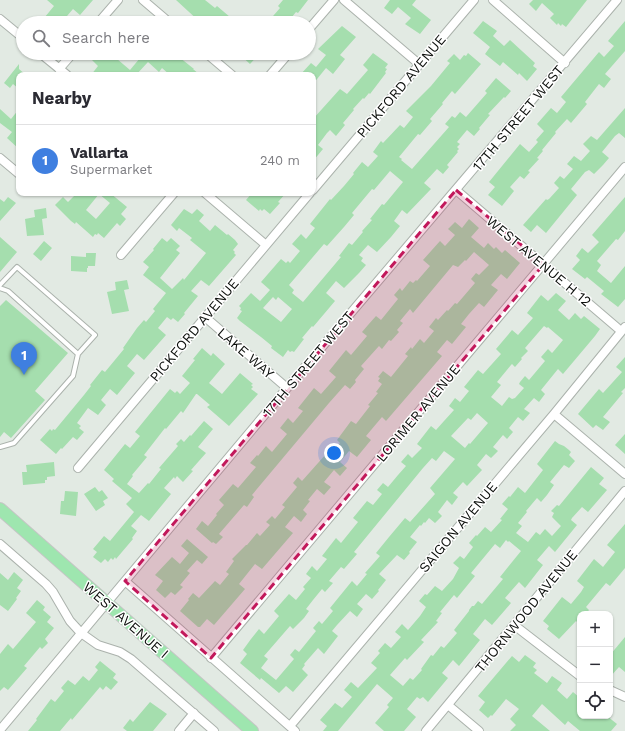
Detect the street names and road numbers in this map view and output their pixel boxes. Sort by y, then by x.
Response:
street label: PICKFORD AVENUE [353,31,449,141]
street label: 17TH STREET WEST [469,62,567,174]
street label: WEST AVENUE H 12 [483,212,595,310]
street label: PICKFORD AVENUE [146,275,242,385]
street label: 17TH STREET WEST [259,308,357,420]
street label: LAKE WAY [215,324,277,382]
street label: LORIMER AVENUE [373,361,463,465]
street label: SAIGON AVENUE [416,479,500,575]
street label: THORNWOOD AVENUE [472,547,580,675]
street label: WEST AVENUE I [80,579,172,661]

